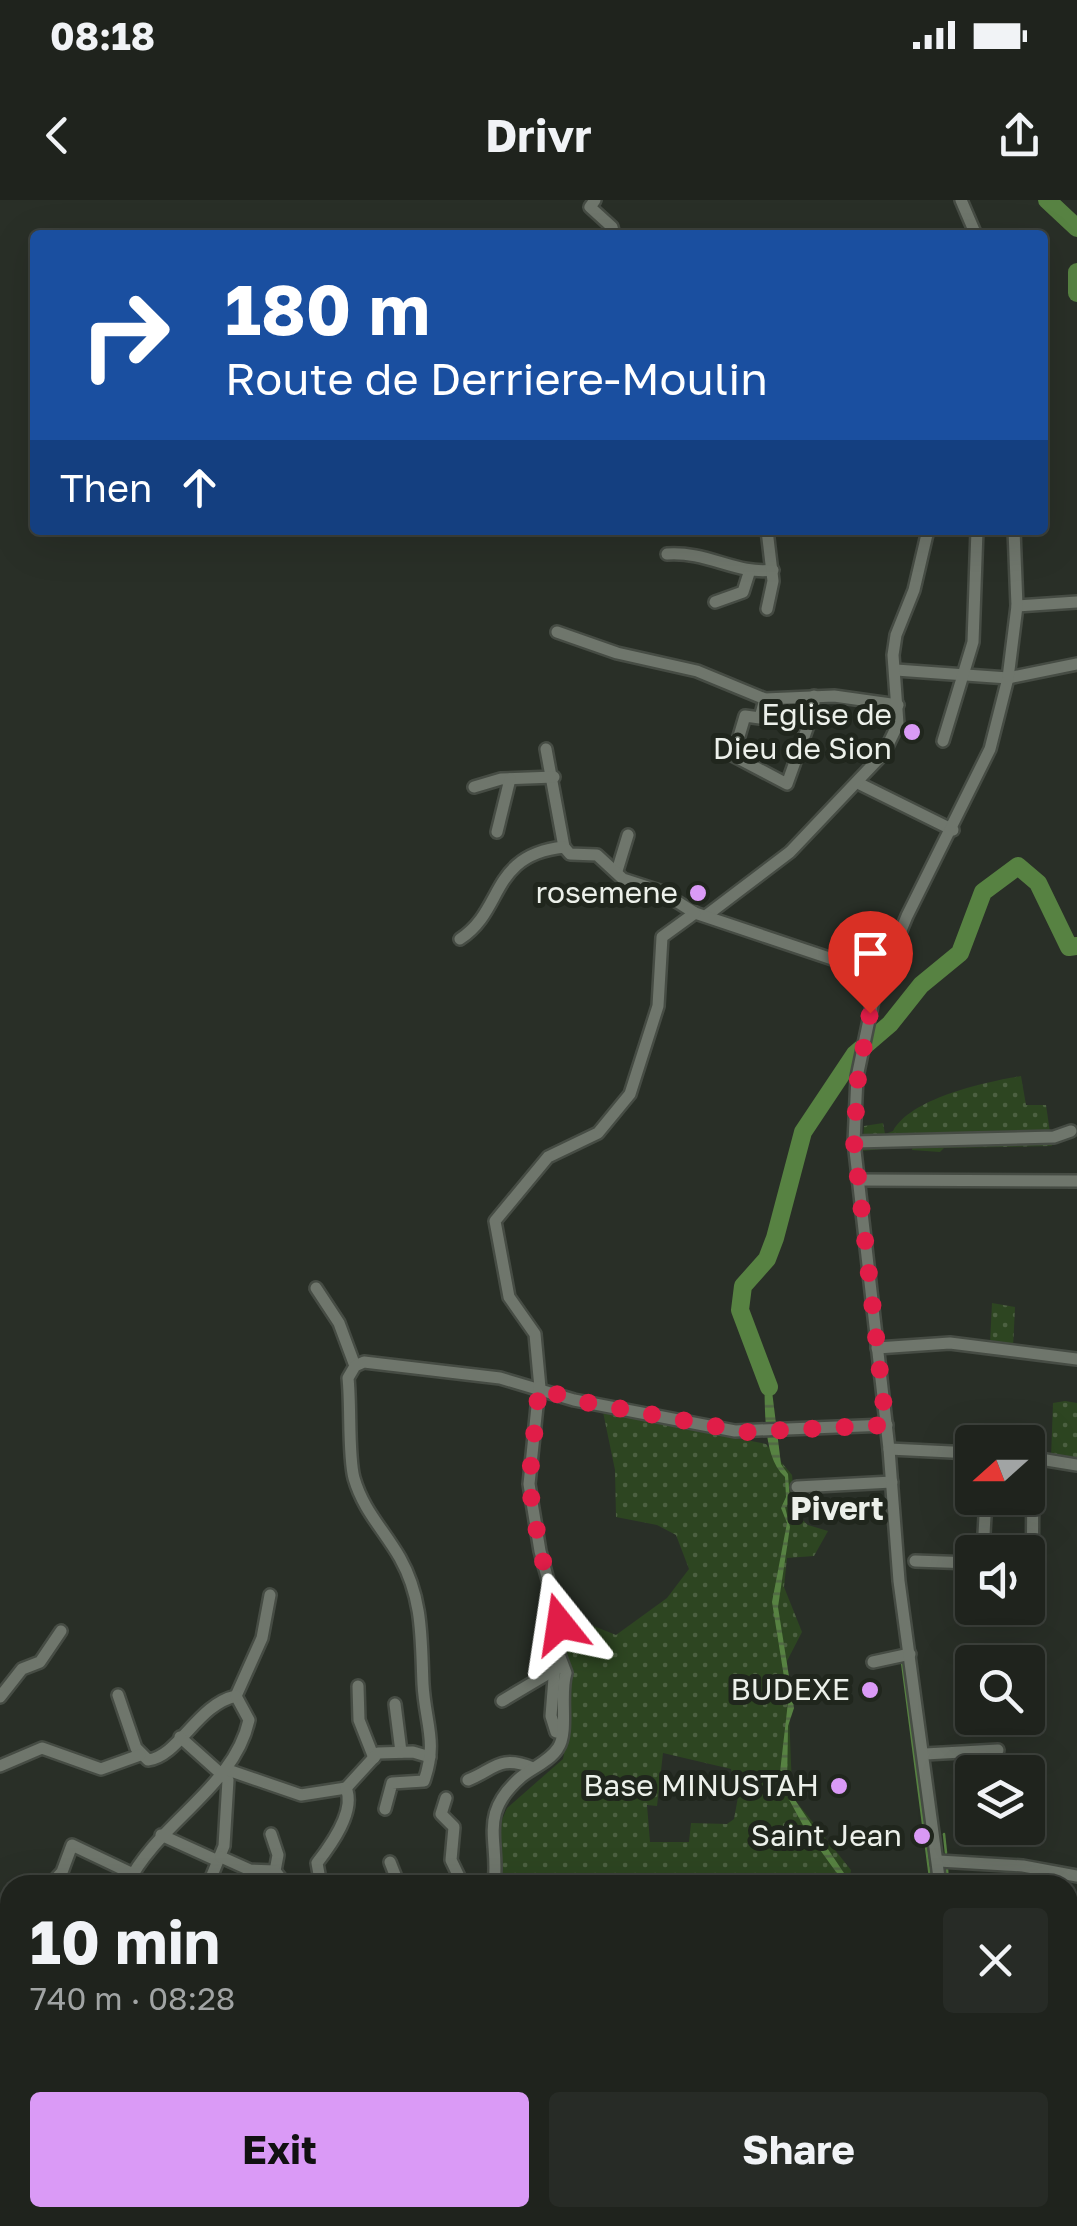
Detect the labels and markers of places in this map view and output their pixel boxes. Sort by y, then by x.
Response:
place label: Eglise de Dieu de Sion [713,696,892,766]
marker: Eglise de Dieu de Sion [901,721,923,743]
place label: rosemene [536,874,678,910]
marker: rosemene [687,882,709,904]
pin [828,911,913,1014]
place label: BUDEXE [731,1671,850,1707]
marker: BUDEXE [859,1679,881,1701]
place label: Base MINUSTAH [583,1767,819,1803]
marker: Base MINUSTAH [828,1775,850,1797]
place label: Saint Jean [751,1817,902,1853]
marker: Saint Jean [911,1825,933,1847]

